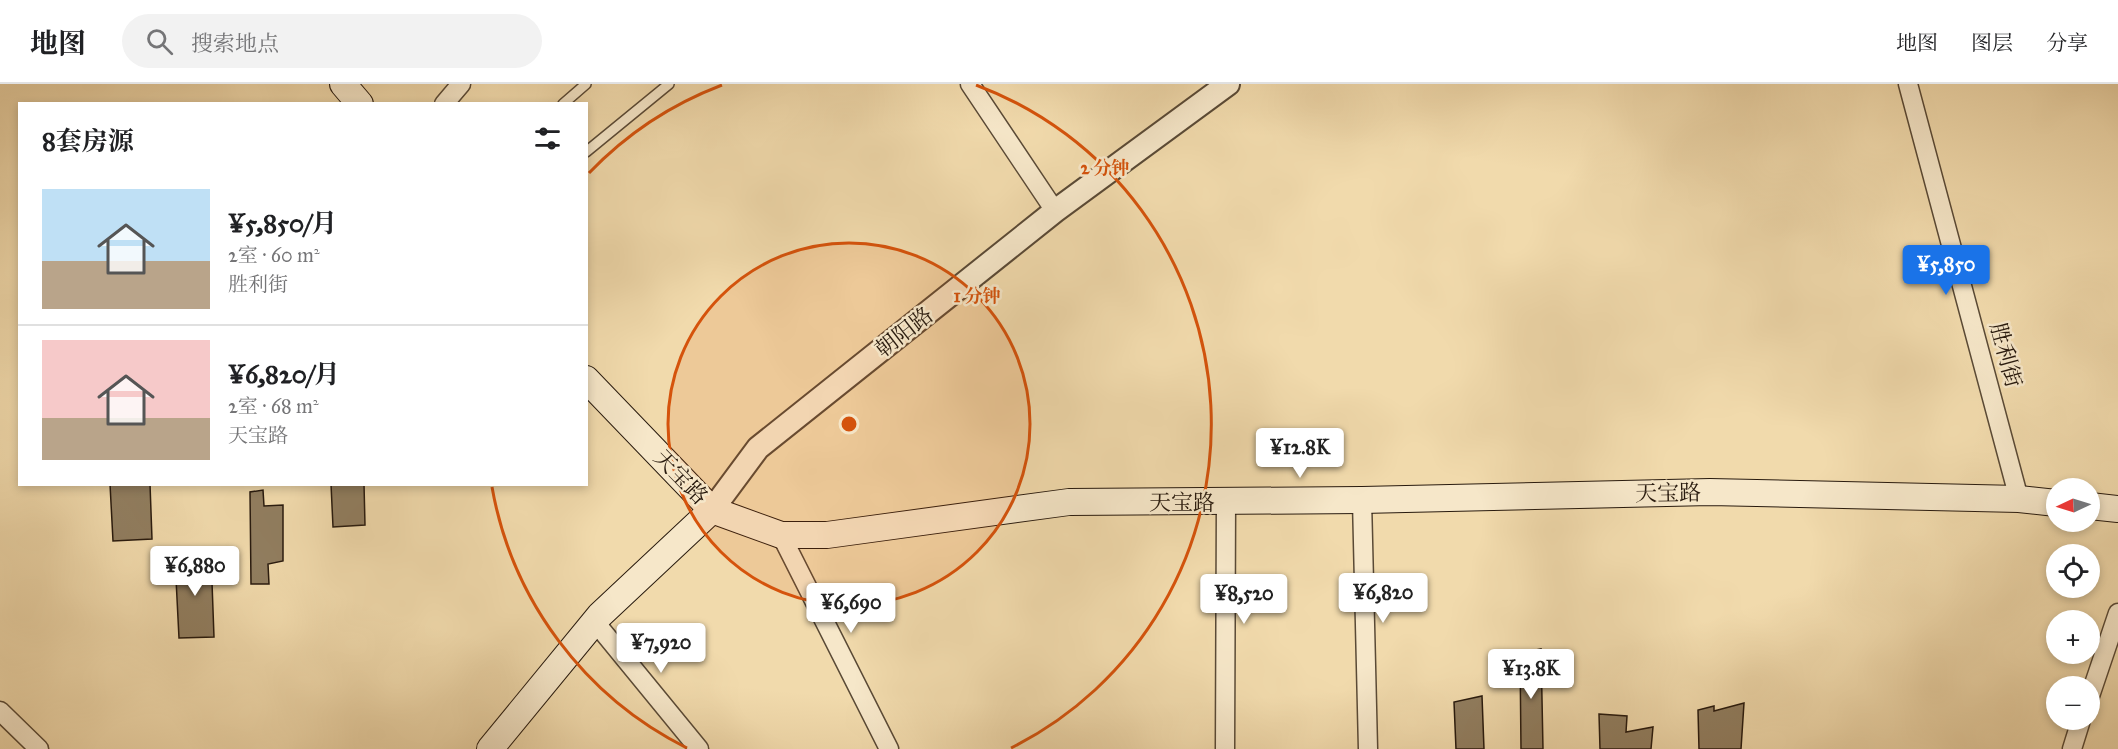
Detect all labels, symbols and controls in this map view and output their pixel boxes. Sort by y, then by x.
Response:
search box [122,14,542,68]
icon: search [143,25,176,58]
text: 地图 [30,26,86,61]
text: 搜索地点 [191,30,279,57]
text: 地图 [1896,30,1938,56]
text: 图层 [1971,30,2013,56]
text: 分享 [2046,30,2088,56]
icon: filters [531,122,564,155]
text: 8套房源 [42,125,134,157]
text: 2 分钟 [1081,157,1129,179]
text: ¥5,850/月 [228,207,337,239]
icon: home [90,213,162,285]
text: 2室 · 60 m² [228,243,320,267]
pin: ¥5,850 [1897,245,1995,296]
text: ¥5,850 [1917,252,1975,276]
text: 胜利街 [228,272,288,296]
text: 1 分钟 [954,285,1001,307]
street label: 朝阳路 [870,301,938,363]
street label: 胜利街 [1984,320,2028,390]
text: ¥6,820/月 [228,358,340,390]
icon: home [90,364,162,436]
text: 2室 · 68 m² [228,394,319,418]
centre of rings [839,414,859,434]
text: 天宝路 [228,423,288,447]
pin: ¥12.8K [1251,428,1349,479]
text: ¥12.8K [1270,435,1330,459]
street label: 天宝路 [648,444,714,510]
north arrow [2046,478,2100,532]
map controls [2046,478,2100,730]
street label: 天宝路 [1635,479,1701,507]
street label: 天宝路 [1149,489,1215,516]
button: locate [2046,544,2100,598]
pin: ¥6,880 [146,546,244,597]
text: ¥6,880 [164,553,226,577]
pin: ¥6,820 [1334,573,1432,624]
pin: ¥8,520 [1195,574,1293,625]
text: ¥6,820 [1353,580,1413,604]
text: ¥8,520 [1214,581,1274,605]
pin: ¥6,690 [802,583,900,634]
text: ¥6,690 [820,590,882,614]
button: + [2046,610,2100,664]
pin: ¥7,920 [612,623,710,674]
text: ¥7,920 [631,630,691,654]
pin: ¥13.8K [1482,649,1580,700]
text: ¥13.8K [1502,656,1560,680]
button: − [2046,676,2100,730]

